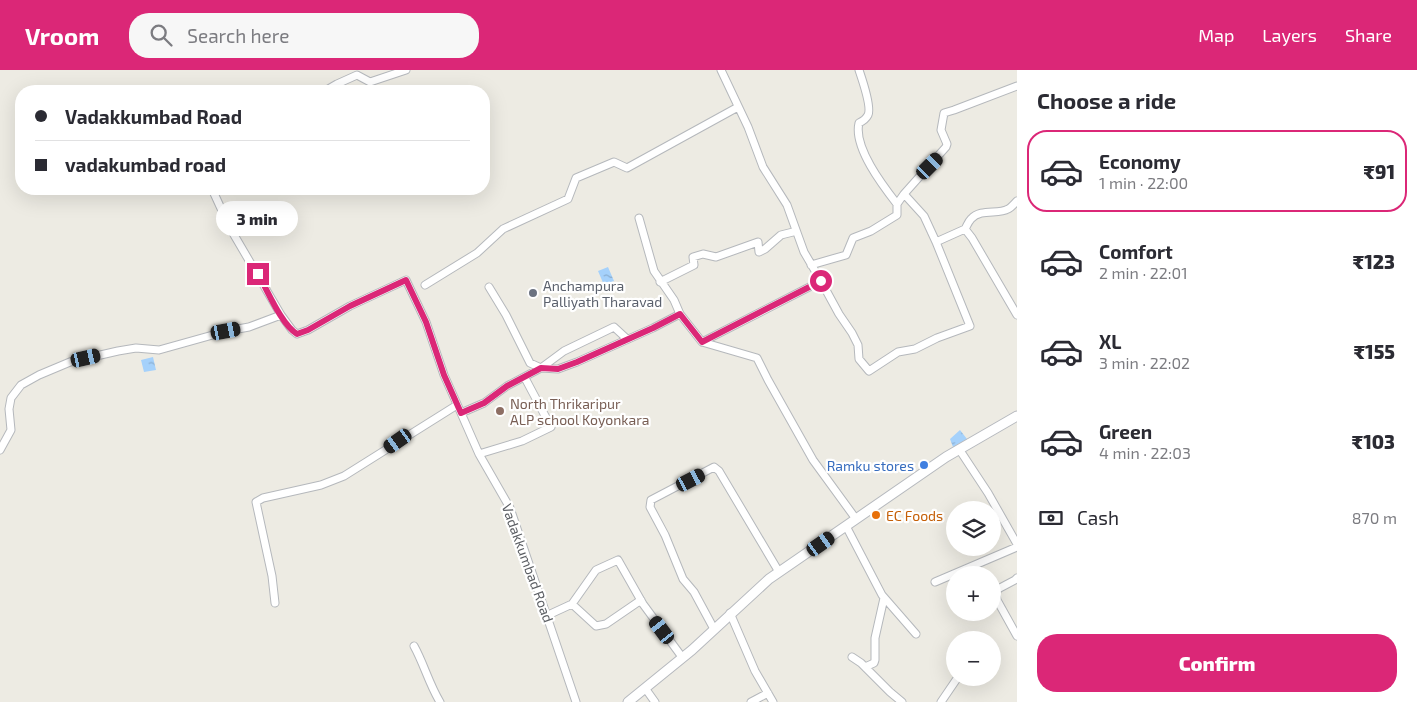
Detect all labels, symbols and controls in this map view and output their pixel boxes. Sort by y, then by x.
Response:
search box [129,13,479,58]
text: Vroom [25,21,99,50]
icon: search [147,21,175,49]
text: Search here [187,24,289,47]
text: Map [1198,24,1234,46]
text: Layers [1262,24,1317,46]
text: Share [1345,24,1392,46]
text: Choose a ride [1037,87,1176,113]
text: Vadakkumbad Road [65,105,242,128]
icon: car [1039,149,1084,194]
car [914,150,945,182]
text: Economy [1099,150,1181,173]
text: vadakumbad road [65,153,226,176]
text: ₹91 [1364,160,1395,183]
text: 1 min · 22:00 [1099,173,1188,192]
callout: 3 min [217,202,299,236]
text: 3 min [236,209,278,228]
icon: car [1039,239,1084,284]
text: Comfort [1099,240,1173,263]
text: ₹123 [1353,250,1395,273]
route end [247,263,269,285]
text: 2 min · 22:01 [1099,263,1188,282]
route start [810,270,832,292]
place label: Anchampura Palliyath Tharavad [543,277,662,310]
marker: Anchampura Palliyath Tharavad [527,287,539,299]
car [209,321,242,341]
icon: car [1039,329,1084,374]
text: XL [1099,330,1121,353]
text: ₹155 [1354,340,1395,363]
car [69,347,102,369]
text: 3 min · 22:02 [1099,353,1190,372]
place label: North Thrikaripur ALP school Koyonkara [510,395,649,428]
marker: North Thrikaripur ALP school Koyonkara [494,405,506,417]
icon: car [1039,419,1084,464]
text: Green [1099,420,1152,443]
car [381,426,414,456]
text: ₹103 [1352,430,1395,453]
text: 4 min · 22:03 [1099,443,1191,462]
place label: Ramku stores [827,457,914,474]
marker: Ramku stores [918,459,930,471]
car [674,467,707,493]
street label: Vadakkumbad Road [499,501,557,625]
map controls [946,501,1001,686]
button: layers [946,501,1001,556]
icon: cash [1037,504,1065,532]
text: Cash [1077,506,1119,529]
place label: EC Foods [886,507,943,524]
text: 870 m [1352,508,1397,527]
marker: EC Foods [870,509,882,521]
car [804,529,837,559]
button: + [946,566,1001,621]
car [646,614,677,646]
button: − [946,631,1001,686]
button: Confirm [1037,634,1397,692]

